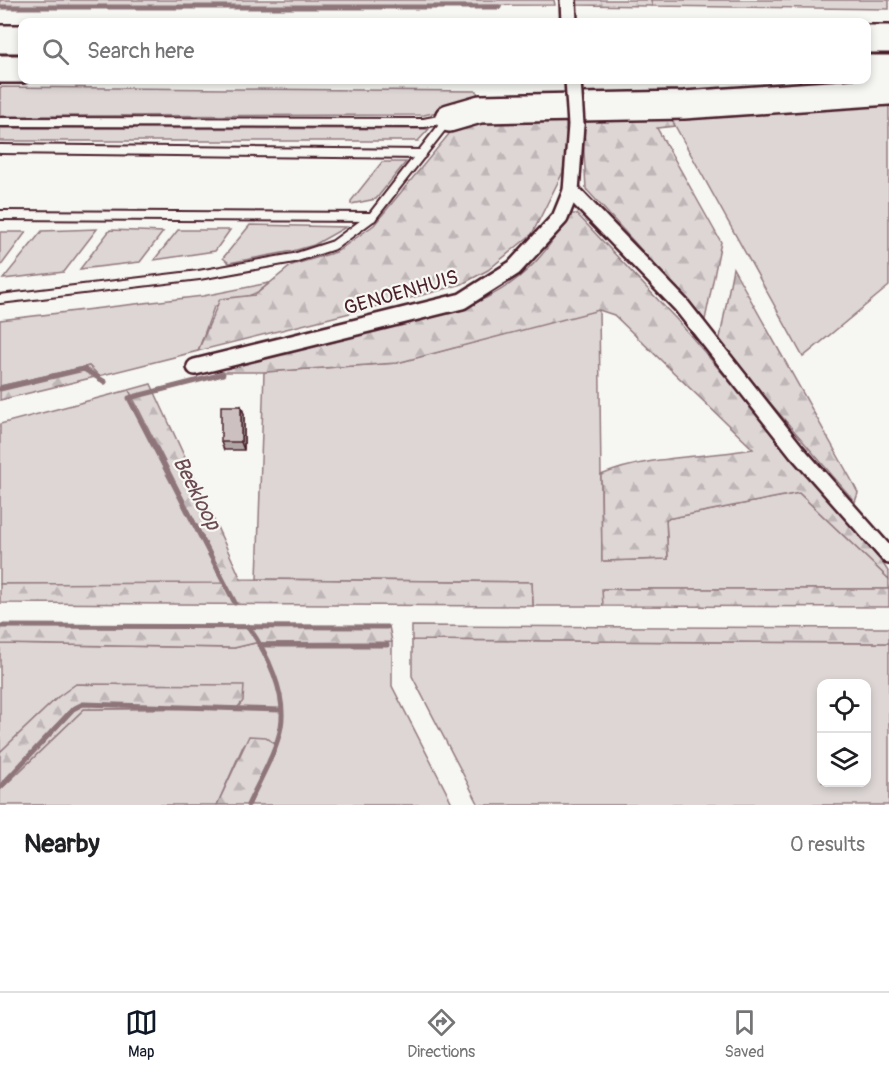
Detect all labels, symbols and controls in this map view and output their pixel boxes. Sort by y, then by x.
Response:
search box [18,18,871,84]
icon: search [39,35,72,68]
text: Search here [87,37,194,65]
street label: GENOENHUIS [341,264,461,321]
water label: Beekloop [167,452,227,536]
map controls [817,679,871,787]
button: locate [817,679,871,733]
button: layers [817,733,871,787]
text: Nearby [24,828,100,860]
text: 0 results [790,832,865,857]
tab: Map [125,1006,158,1062]
tab: Directions [407,1006,475,1062]
tab: Saved [725,1006,764,1062]

